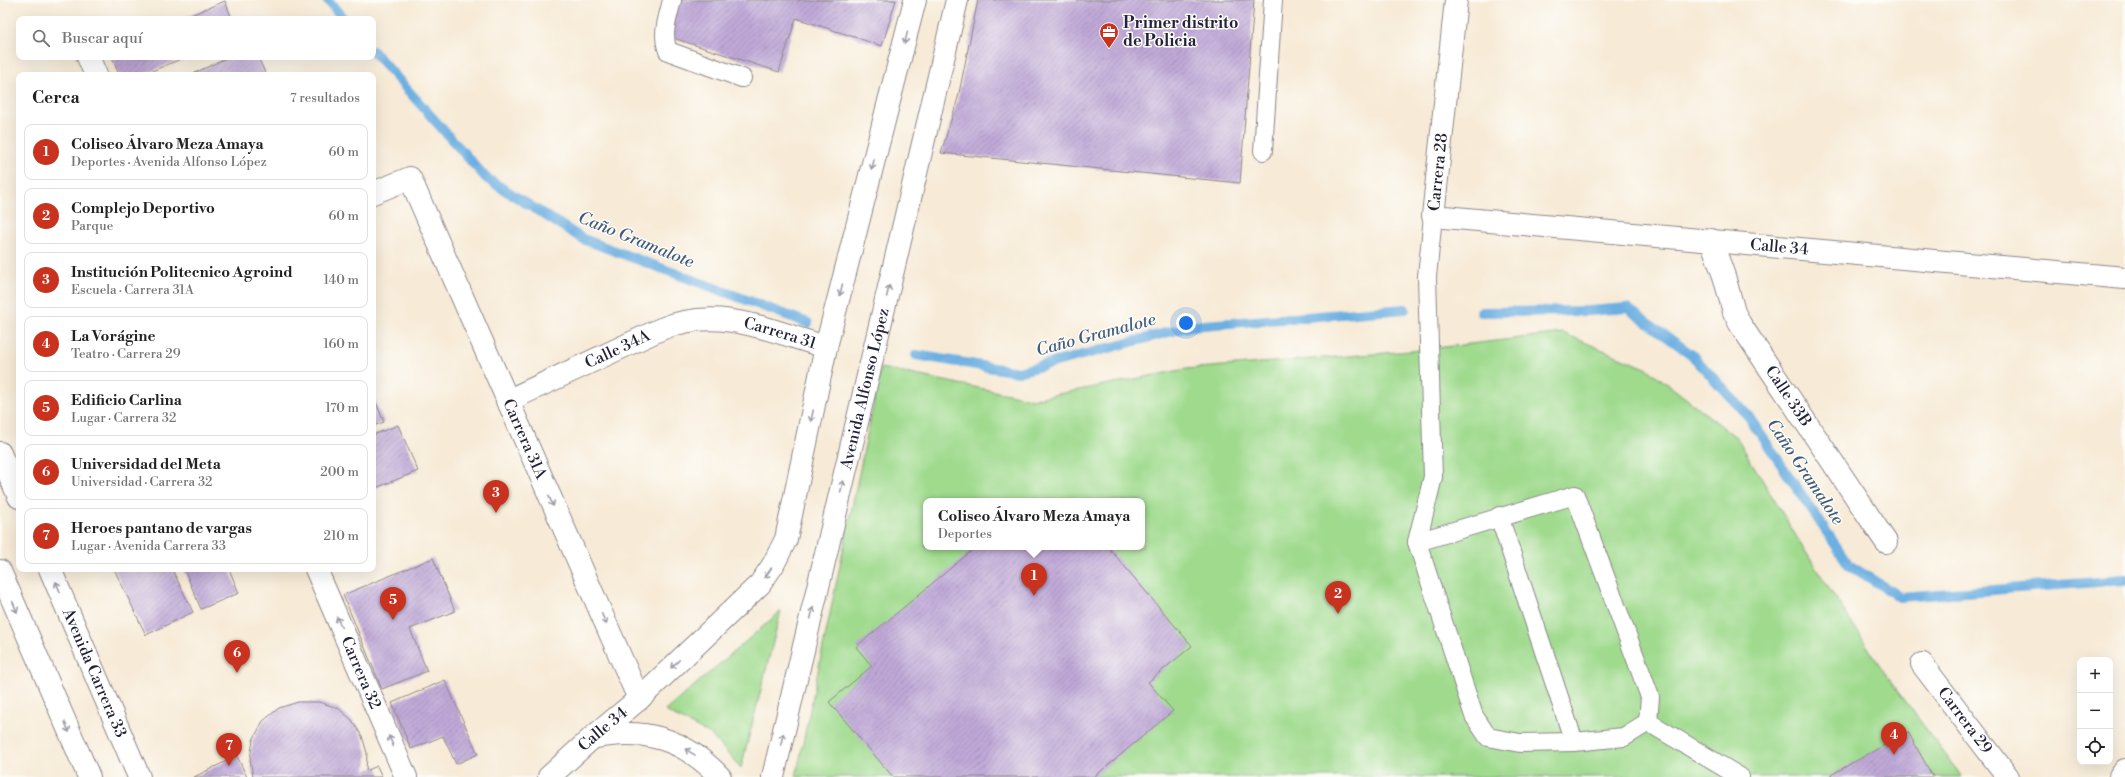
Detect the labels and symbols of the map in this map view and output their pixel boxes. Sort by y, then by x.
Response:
place label: Primer distrito de Policia [1123,13,1238,51]
office icon: Primer distrito de Policia [1098,21,1120,49]
one-way arrow [901,31,909,44]
street label: Carrera 28 [1424,132,1452,212]
one-way arrow [869,157,877,170]
water label: Caño Gramalote [575,207,697,273]
street label: Calle 34 [1749,234,1810,260]
one-way arrow [837,283,844,296]
one-way arrow [885,285,893,298]
street label: Avenida Alfonso López [836,306,894,472]
water label: Caño Gramalote [1034,308,1158,362]
street label: Carrera 31 [742,313,819,354]
your location [1176,313,1196,333]
street label: Calle 34A [582,325,654,373]
street label: Calle 33B [1761,362,1816,430]
street label: Carrera 31A [498,396,552,483]
one-way arrow [807,409,815,422]
water label: Caño Gramalote [1761,415,1849,529]
pin: 3 [483,480,509,513]
one-way arrow [839,480,847,493]
one-way arrow [548,494,556,506]
pin: 1 [1021,563,1047,596]
one-way arrow [764,567,772,578]
one-way arrow [53,581,61,593]
pin: 2 [1325,581,1351,614]
pin: 5 [380,587,406,620]
one-way arrow [12,601,20,613]
street label: Avenida Carrera 33 [58,604,131,741]
one-way arrow [809,606,817,619]
one-way arrow [601,613,608,625]
one-way arrow [335,616,342,628]
street label: Carrera 32 [336,633,385,712]
pin: 6 [224,640,250,673]
one-way arrow [671,659,681,668]
street label: Carrera 29 [1933,683,1997,758]
street label: Calle 34 [574,702,632,756]
one-way arrow [64,720,71,732]
pin: 4 [1881,722,1907,755]
pin: 7 [216,733,242,766]
one-way arrow [779,733,787,746]
one-way arrow [387,736,394,748]
one-way arrow [685,748,696,756]

